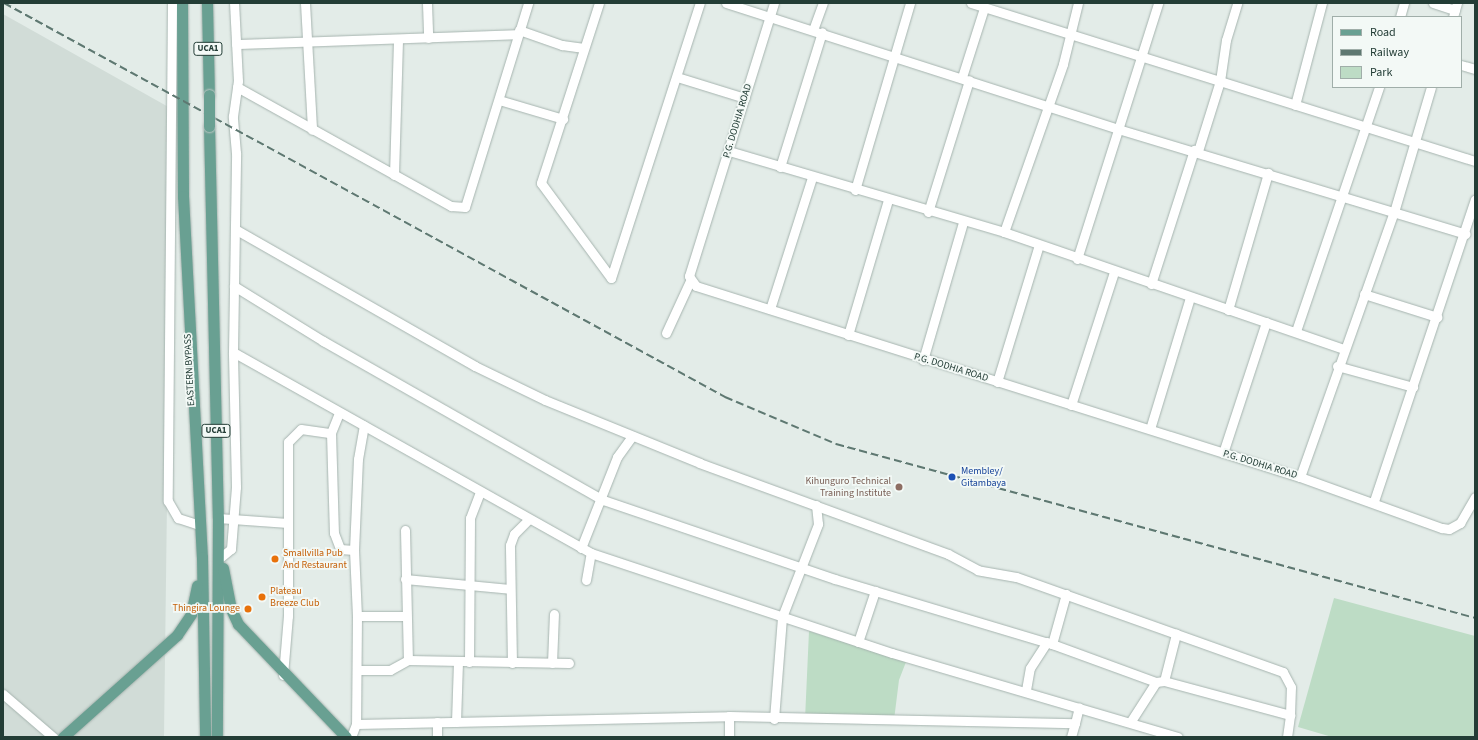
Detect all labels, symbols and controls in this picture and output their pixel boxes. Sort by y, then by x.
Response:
legend [1332,16,1462,88]
text: Road [1370,24,1396,41]
road number: UCA1 [193,42,223,56]
text: Railway [1370,44,1409,61]
text: Park [1370,64,1392,81]
street label: P.G. DODHIA ROAD [721,82,755,160]
street label: EASTERN BYPASS [182,334,198,406]
street label: P.G. DODHIA ROAD [912,351,990,385]
road number: UCA1 [201,424,231,438]
street label: P.G. DODHIA ROAD [1221,448,1299,482]
place label: Membley/ Gitambaya [961,465,1006,488]
marker: Membley/ Gitambaya [946,471,958,483]
place label: Kihunguro Technical Training Institute [805,475,891,498]
marker: Kihunguro Technical Training Institute [894,482,904,492]
place label: Smallvilla Pub And Restaurant [283,547,347,570]
marker: Smallvilla Pub And Restaurant [270,554,280,564]
place label: Plateau Breeze Club [270,585,320,608]
marker: Plateau Breeze Club [257,592,267,602]
place label: Thingira Lounge [173,603,240,615]
marker: Thingira Lounge [243,604,253,614]

